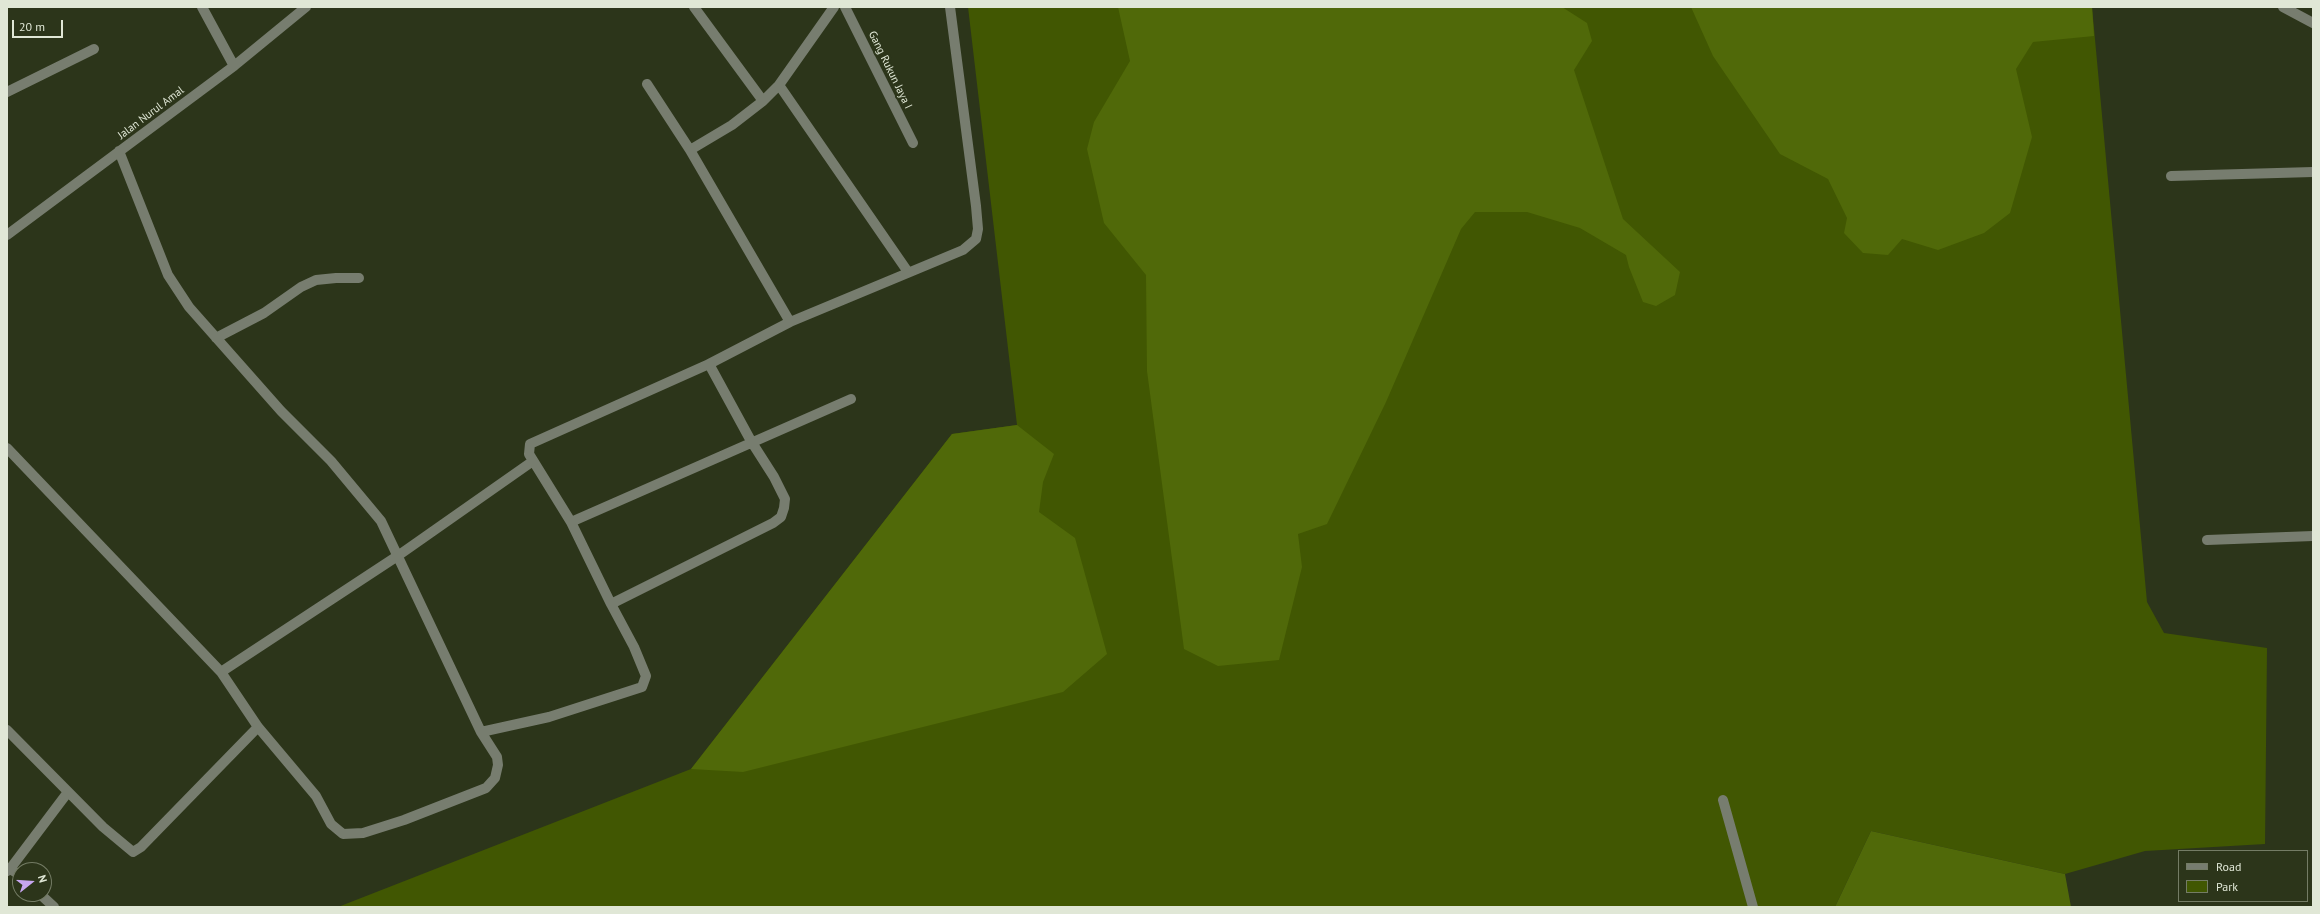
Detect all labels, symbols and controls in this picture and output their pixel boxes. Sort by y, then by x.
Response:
scale bar [14,12,65,38]
text: 20 m [19,19,45,34]
street label: Gang Rukun Jaya I [865,29,915,111]
street label: Jalan Nurul Amal [115,84,187,142]
legend [2178,850,2308,902]
text: Road [2216,859,2241,874]
north arrow [12,862,52,902]
text: N [35,873,50,884]
text: Park [2216,879,2238,894]

